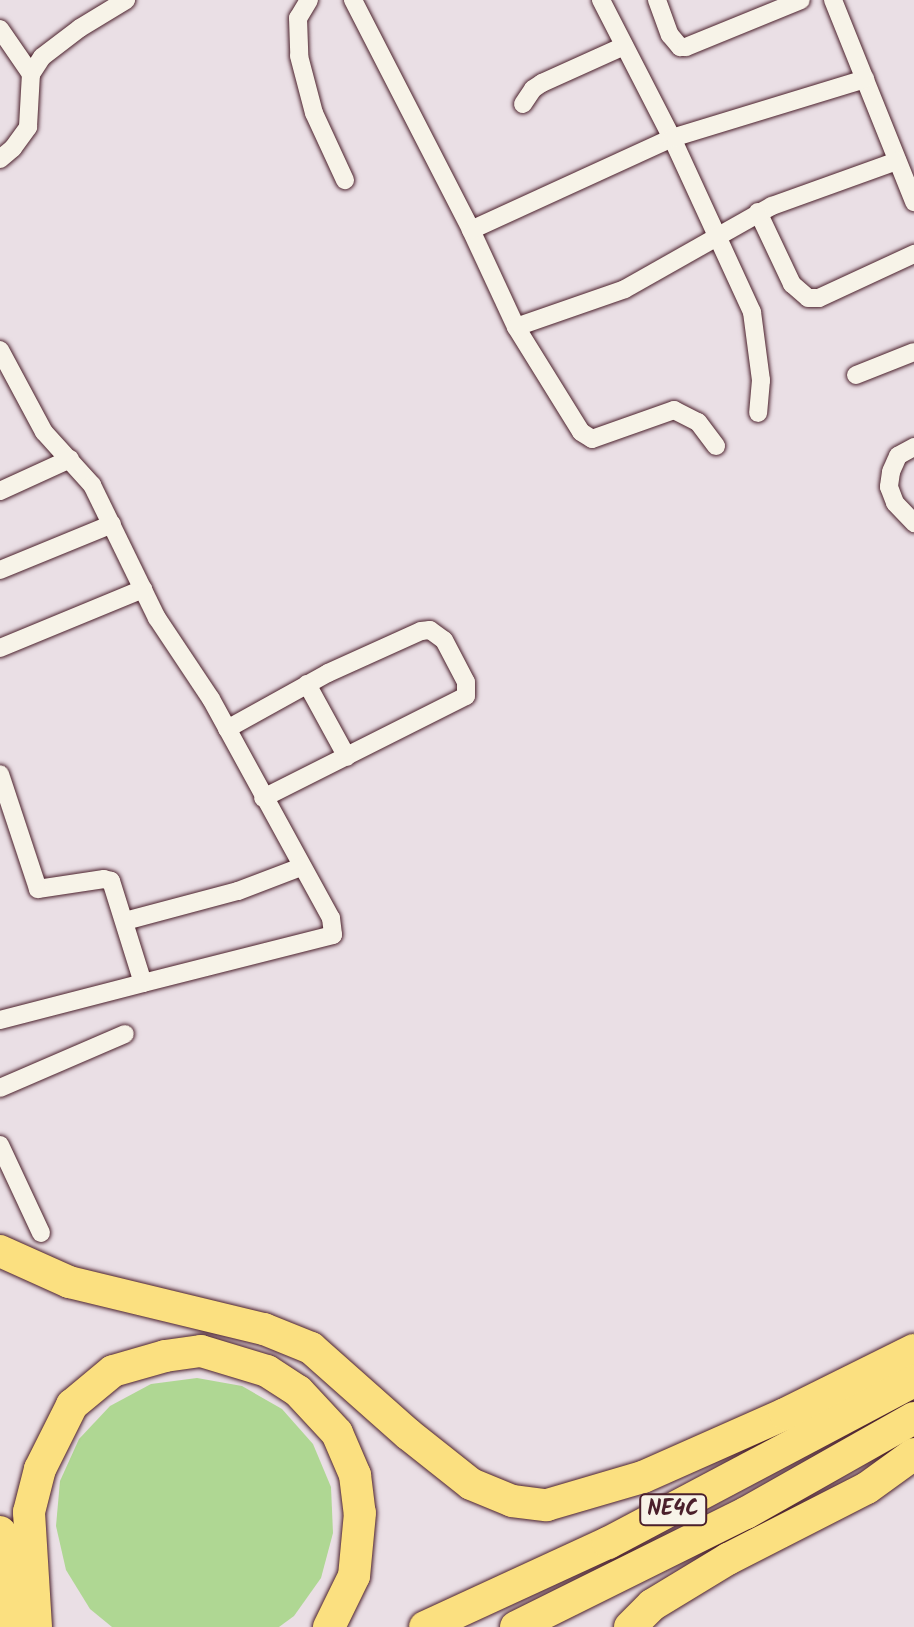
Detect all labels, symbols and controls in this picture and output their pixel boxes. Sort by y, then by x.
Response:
road number: NE4C [639,1492,707,1528]

